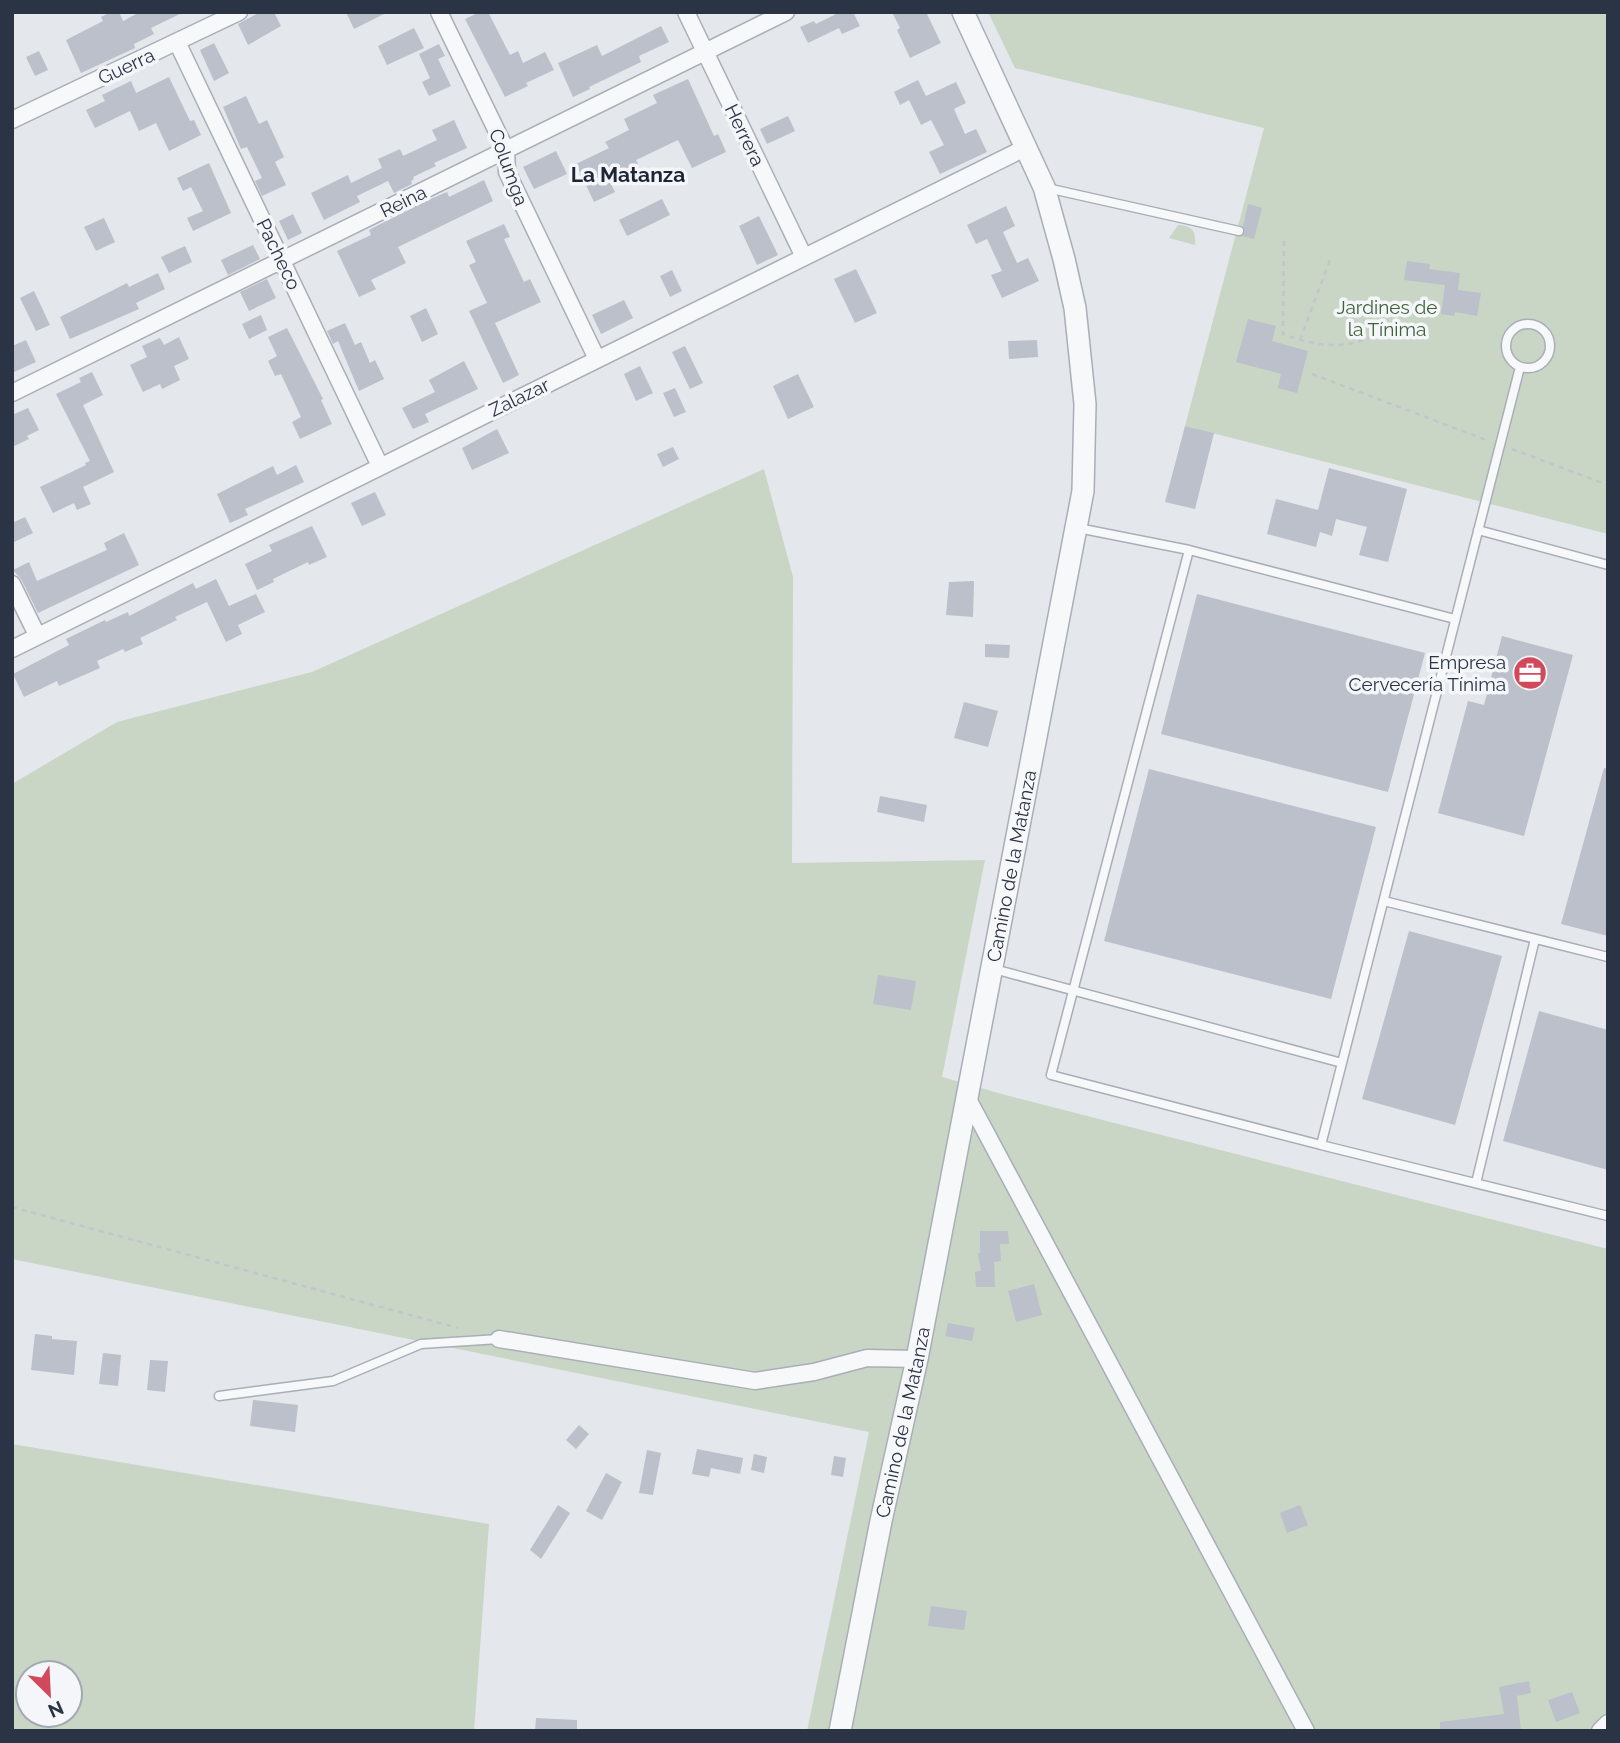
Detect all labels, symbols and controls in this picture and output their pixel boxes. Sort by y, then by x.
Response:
street label: Guerra [94,43,158,89]
street label: Herrera [721,100,769,170]
street label: Columga [485,125,533,209]
district label: La Matanza [571,162,685,187]
street label: Reina [376,180,430,222]
street label: Pacheco [252,215,306,293]
park label: Jardines de la Tínima [1337,296,1437,340]
street label: Zalazar [485,373,553,421]
place label: Empresa Cervecería Tínima [1349,651,1506,695]
office icon: Empresa Cervecería Tínima [1511,654,1549,692]
street label: Camino de la Matanza [982,768,1040,964]
street label: Camino de la Matanza [871,1325,934,1520]
north arrow [14,1659,84,1729]
text: N [45,1697,67,1723]

